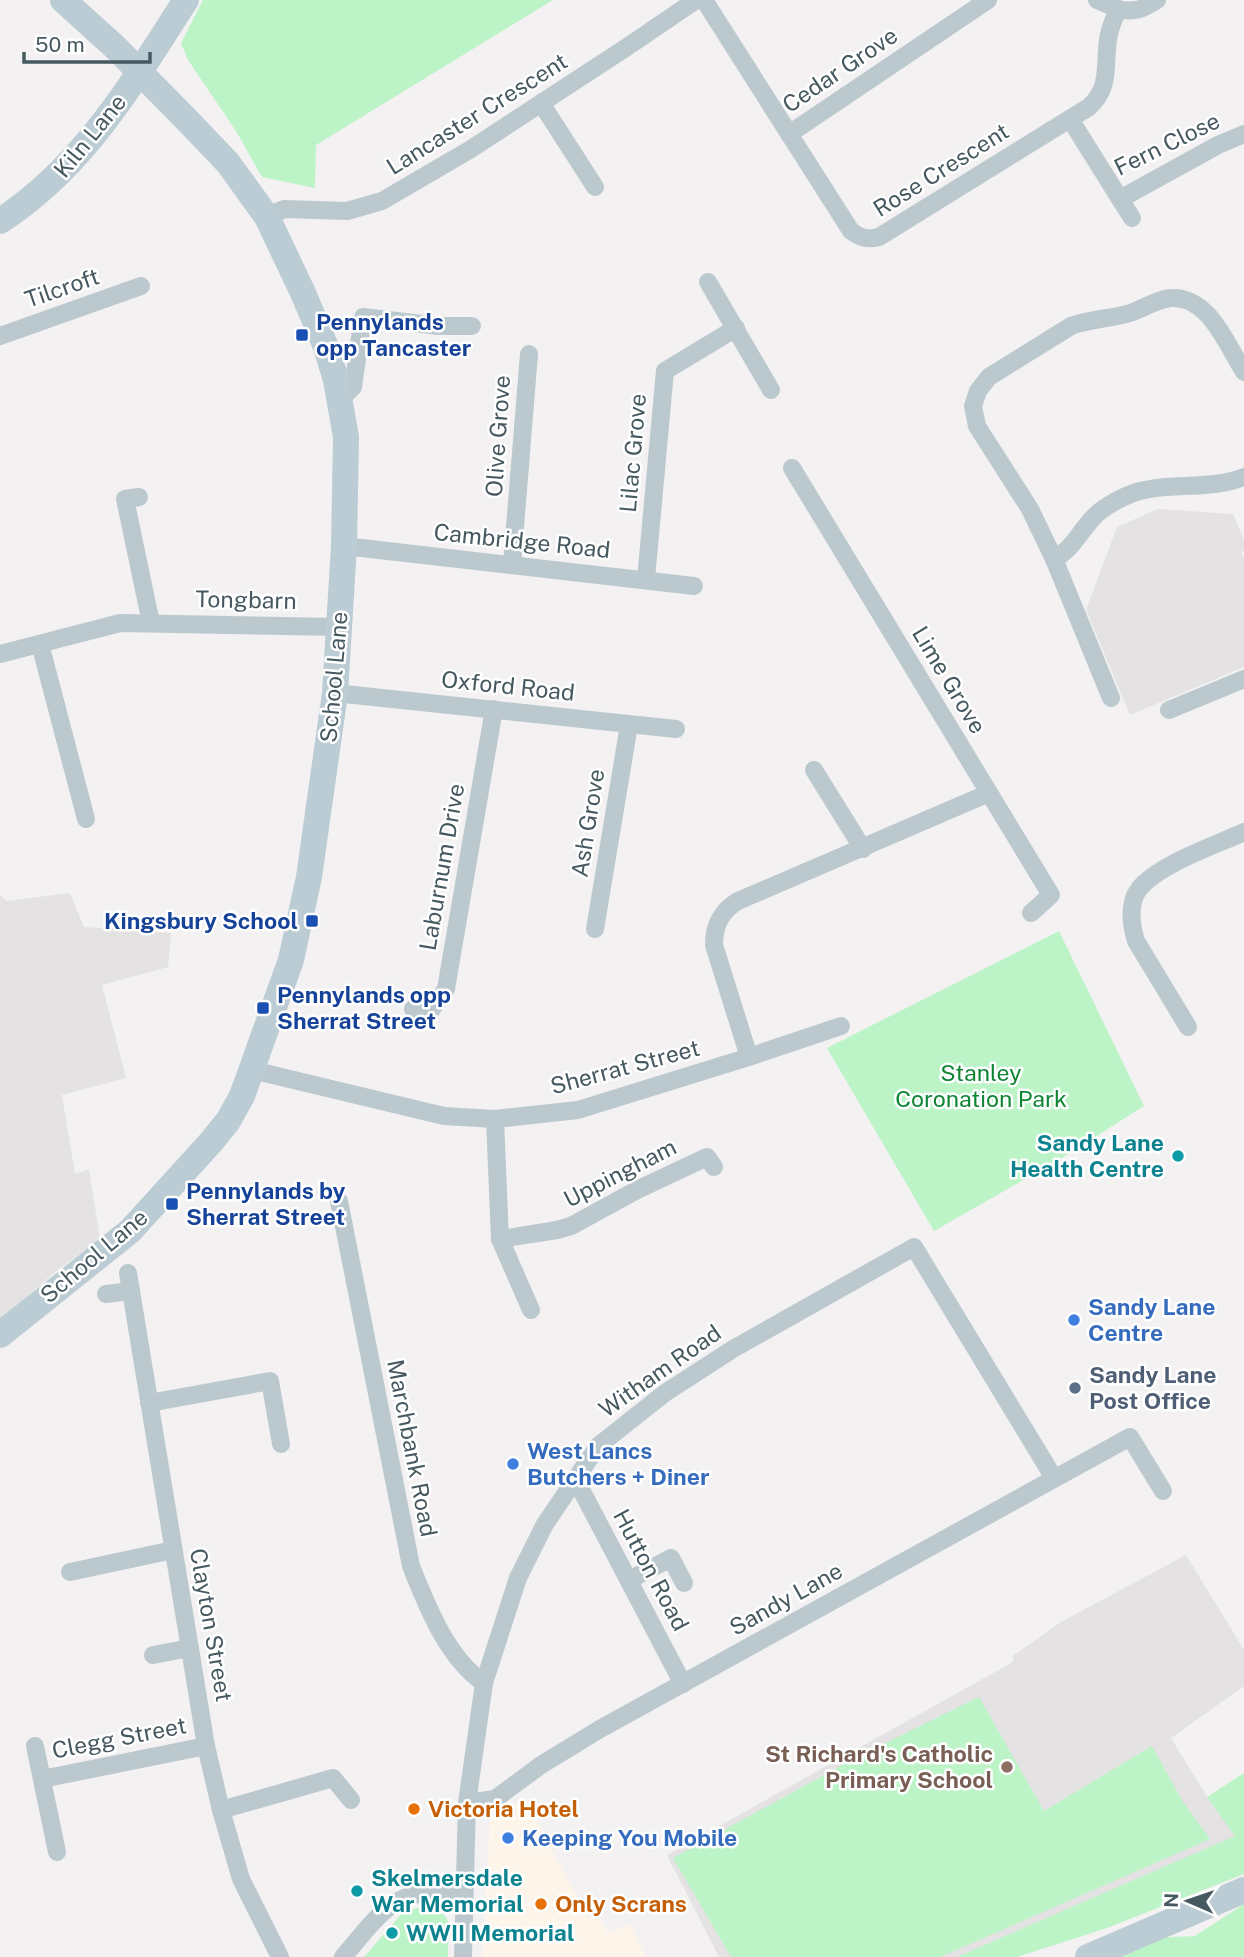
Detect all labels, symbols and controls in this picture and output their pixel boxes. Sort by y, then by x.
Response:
scale bar [24,21,150,65]
street label: Cedar Grove [777,21,902,118]
text: 50 m [35,32,85,57]
street label: Lancaster Crescent [381,47,572,180]
street label: Kiln Lane [48,89,131,183]
street label: Fern Close [1110,106,1224,181]
street label: Rose Crescent [868,117,1013,222]
street label: Tilcroft [21,262,103,313]
place label: Pennylands opp Tancaster [316,308,471,361]
marker: Pennylands opp Tancaster [294,327,310,343]
street label: Olive Grove [480,374,515,498]
street label: Lilac Grove [614,392,651,514]
street label: Cambridge Road [433,518,612,563]
street label: Tongbarn [195,585,297,614]
street label: School Lane [314,610,353,744]
street label: Lime Grove [907,621,992,738]
street label: Oxford Road [440,665,576,706]
street label: Ash Grove [566,767,609,879]
street label: Laburnum Drive [414,781,469,953]
place label: Kingsbury School [104,907,298,934]
marker: Kingsbury School [304,913,320,929]
place label: Pennylands opp Sherrat Street [277,981,451,1034]
marker: Pennylands opp Sherrat Street [255,1000,271,1016]
street label: Sherrat Street [547,1034,702,1099]
park label: Stanley Coronation Park [895,1059,1067,1112]
place label: Sandy Lane Health Centre [1010,1129,1164,1182]
street label: Uppingham [559,1133,681,1212]
marker: Sandy Lane Health Centre [1170,1148,1186,1164]
place label: Pennylands by Sherrat Street [186,1177,346,1230]
marker: Pennylands by Sherrat Street [164,1196,180,1212]
street label: School Lane [35,1203,153,1308]
place label: Sandy Lane Centre [1088,1293,1215,1346]
marker: Sandy Lane Centre [1066,1312,1082,1328]
street label: Witham Road [594,1319,726,1423]
street label: Marchbank Road [382,1357,443,1539]
place label: Sandy Lane Post Office [1089,1361,1216,1414]
marker: Sandy Lane Post Office [1067,1380,1083,1396]
place label: West Lancs Butchers + Diner [527,1437,709,1490]
marker: West Lancs Butchers + Diner [505,1456,521,1472]
street label: Hutton Road [608,1504,695,1635]
street label: Clayton Street [185,1546,238,1704]
street label: Sandy Lane [725,1557,847,1641]
street label: Clegg Street [49,1711,188,1764]
place label: St Richard's Catholic Primary School [765,1740,993,1793]
marker: St Richard's Catholic Primary School [999,1759,1015,1775]
place label: Victoria Hotel [428,1795,579,1822]
marker: Victoria Hotel [406,1801,422,1817]
place label: Keeping You Mobile [522,1824,737,1851]
marker: Keeping You Mobile [500,1830,516,1846]
place label: Skelmersdale War Memorial [371,1864,524,1917]
north arrow [1153,1866,1223,1936]
marker: Skelmersdale War Memorial [349,1883,365,1899]
place label: Only Scrans [555,1890,687,1917]
text: N [1160,1893,1182,1908]
marker: Only Scrans [533,1896,549,1912]
place label: WWII Memorial [406,1919,574,1946]
marker: WWII Memorial [384,1925,400,1941]

